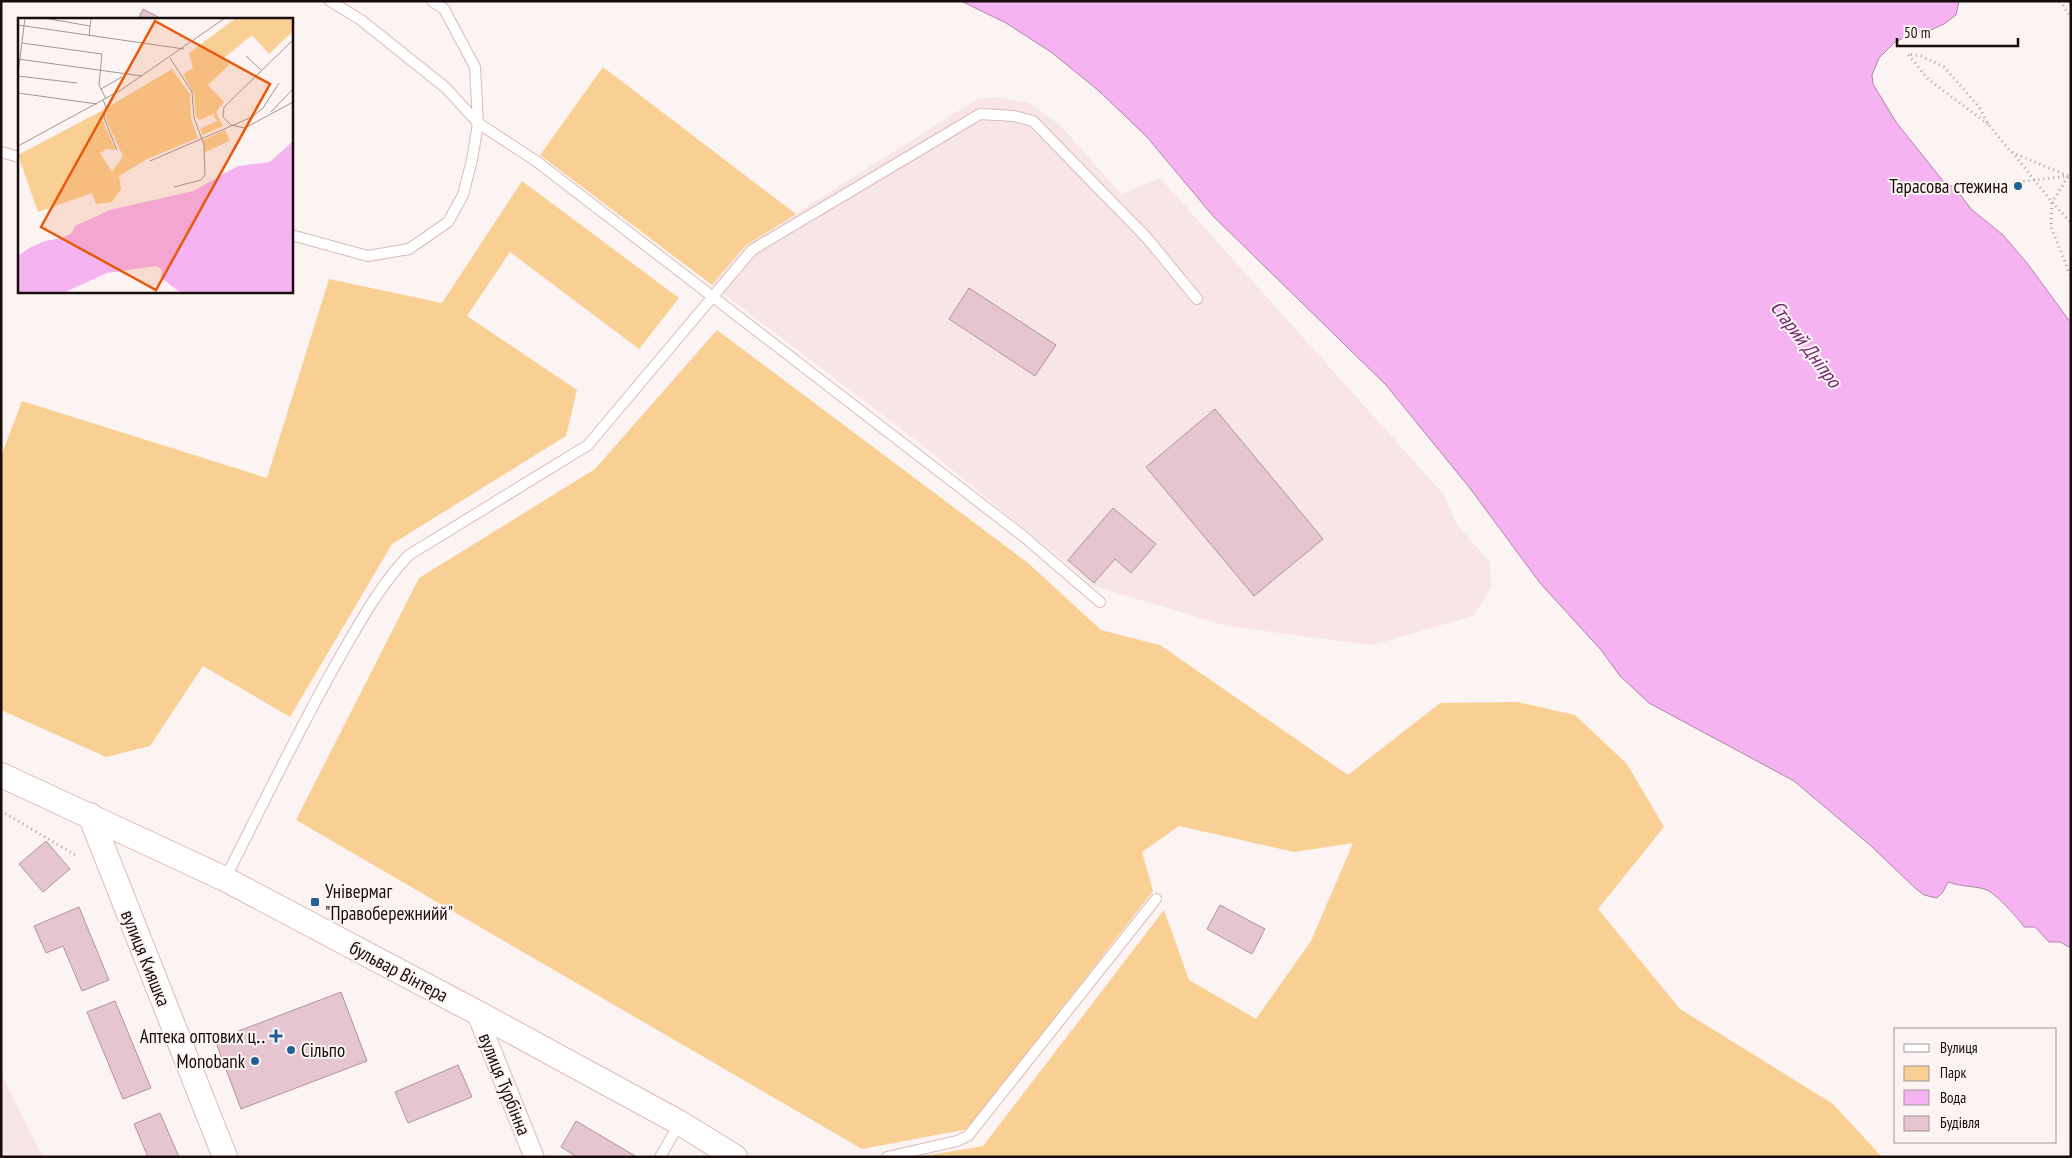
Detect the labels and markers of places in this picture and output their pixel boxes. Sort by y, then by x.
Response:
place label: Тарасова стежина [1889,174,2008,198]
marker: Тарасова стежина [2012,180,2024,192]
place label: Універмаг "Правобережнийй" [325,879,453,925]
marker: Універмаг "Правобережнийй" [309,896,321,908]
place label: Аптека оптових ц‥ [140,1024,266,1048]
marker: Аптека оптових ц‥ [270,1030,282,1042]
place label: Сільпо [301,1038,345,1062]
marker: Сільпо [285,1044,297,1056]
place label: Monobank [177,1049,246,1073]
marker: Monobank [249,1055,261,1067]

